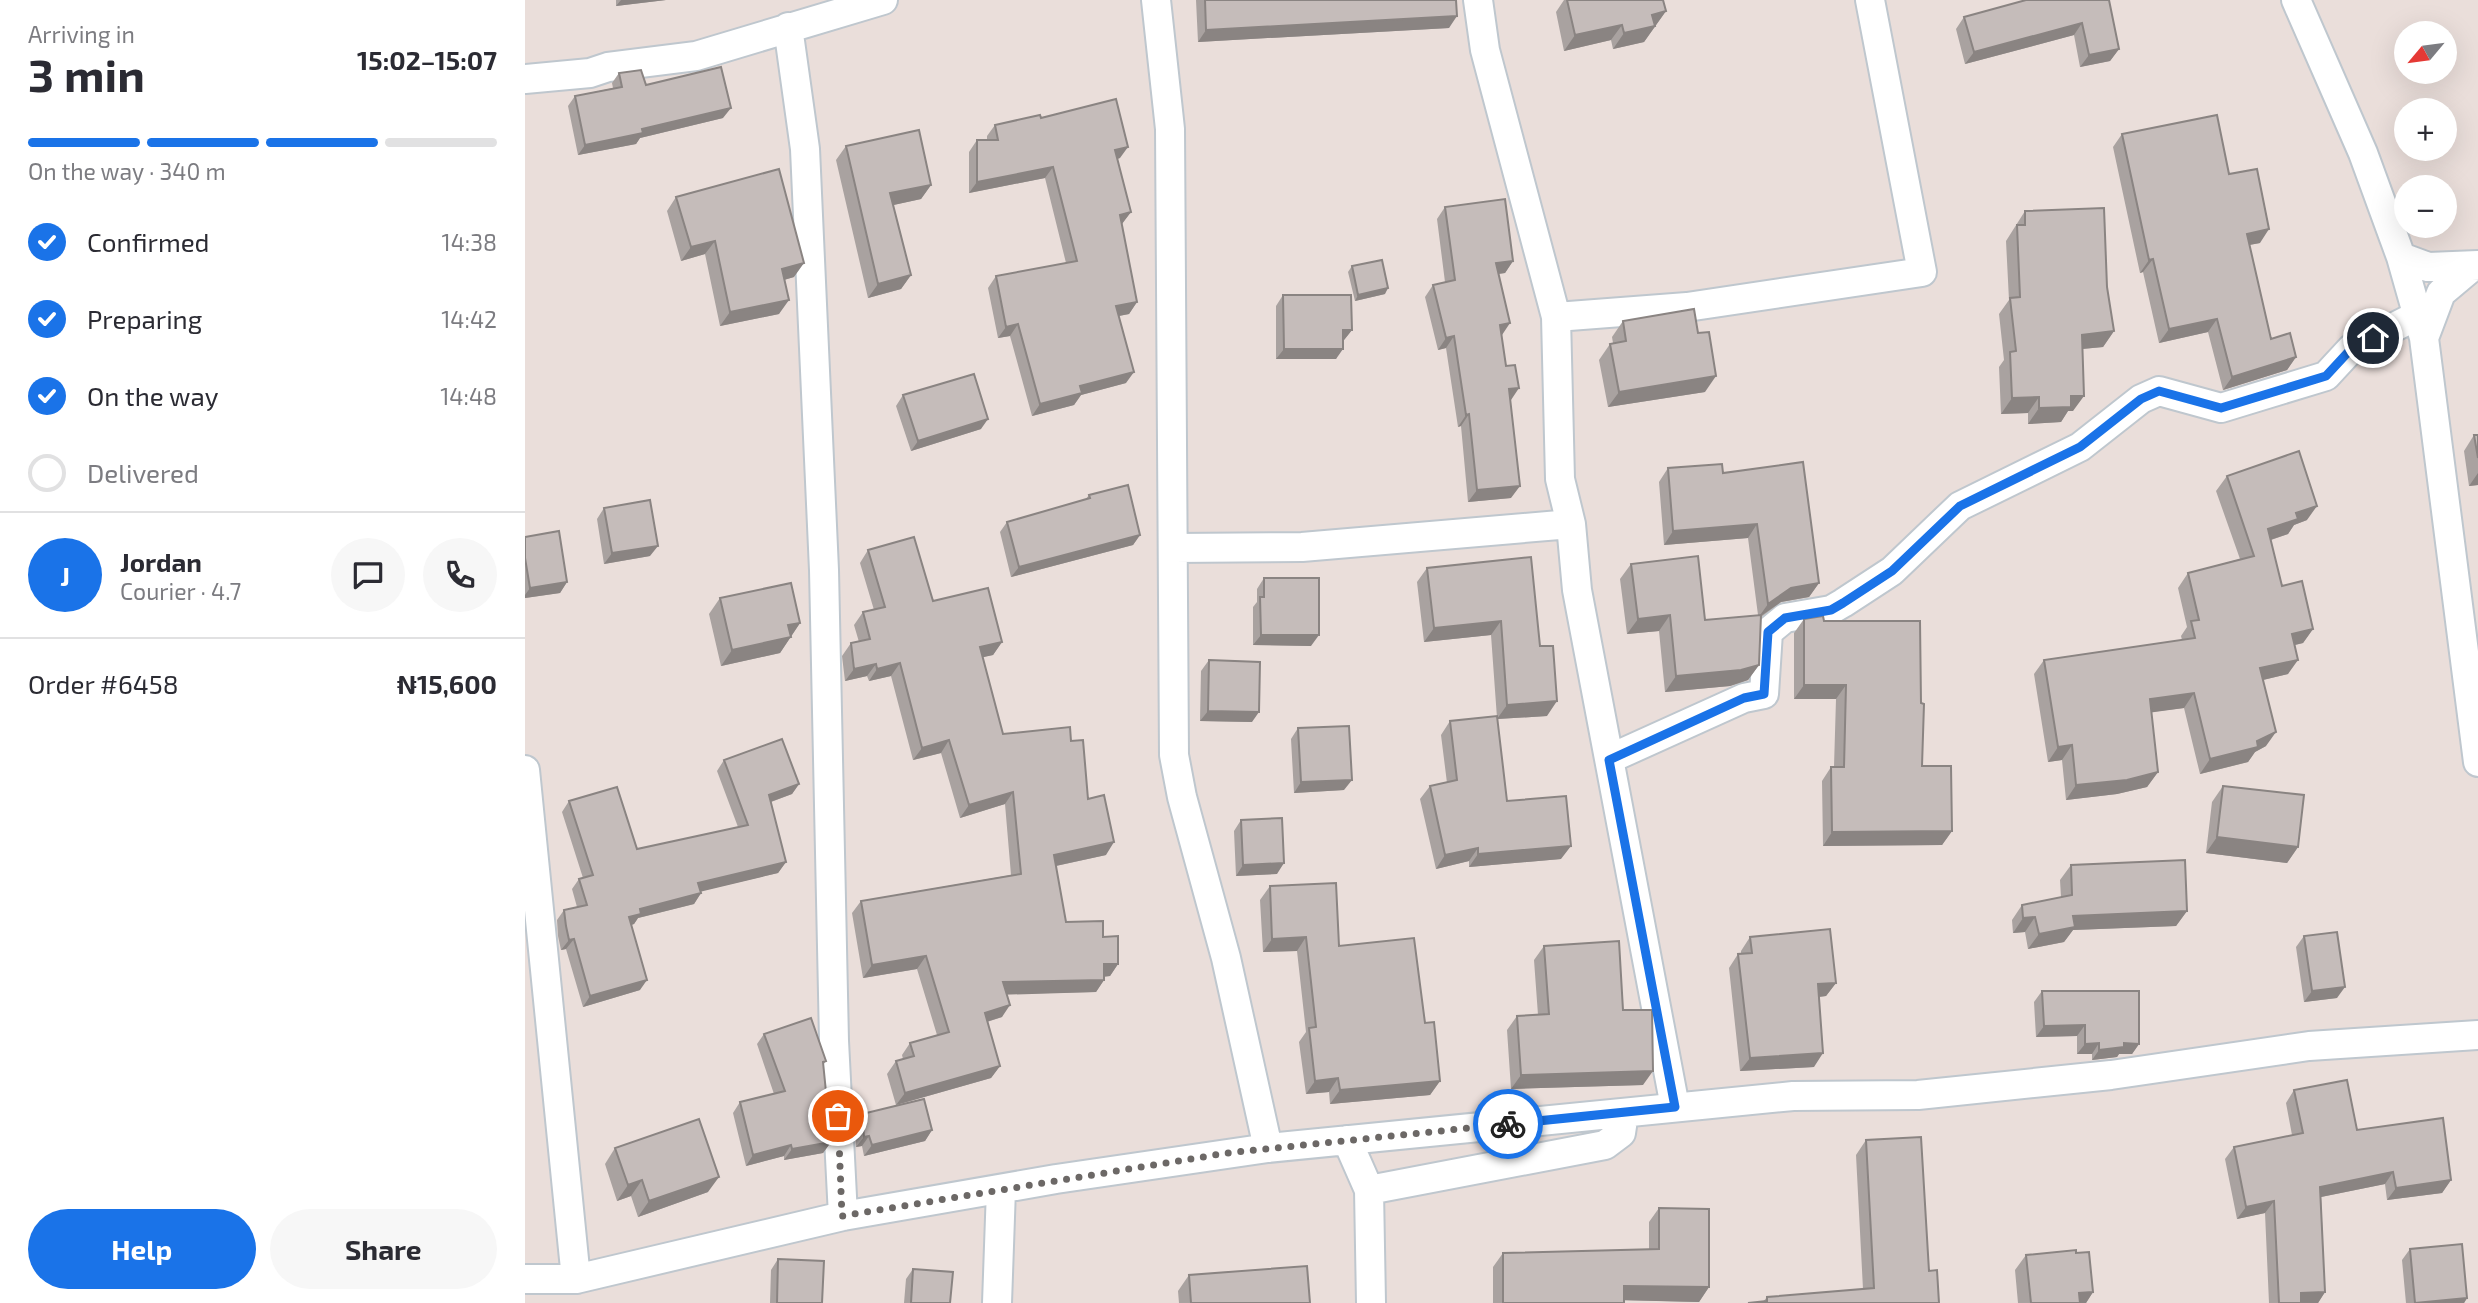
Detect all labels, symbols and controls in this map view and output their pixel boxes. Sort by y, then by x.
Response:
text: Arriving in [28,20,135,48]
north arrow [2394,21,2457,84]
map controls [2394,21,2457,238]
text: 15:02–15:07 [357,44,497,75]
text: 3 min [28,46,145,101]
button: + [2394,98,2457,161]
text: On the way · 340 m [28,157,226,185]
button: − [2394,175,2457,238]
icon: check [28,223,66,261]
text: Confirmed [87,226,210,257]
text: 14:38 [442,228,497,256]
icon: check [28,300,66,338]
text: Preparing [87,303,202,334]
text: 14:42 [441,305,497,333]
pin [2343,308,2403,368]
icon: home [2354,319,2392,357]
icon: check [28,377,66,415]
text: On the way [87,380,218,411]
text: 14:48 [440,382,497,410]
text: Delivered [87,457,199,488]
button: chat [331,538,405,612]
button: phone [423,538,497,612]
text: Jordan [120,546,202,577]
text: J [60,560,70,591]
text: Courier · 4.7 [120,577,241,605]
text: Order #6458 [28,668,178,699]
text: ₦15,600 [397,668,497,699]
pin [808,1086,868,1146]
courier [1473,1089,1543,1159]
icon: bag [819,1097,857,1135]
icon: bike [1489,1105,1527,1143]
button: Help [28,1209,256,1289]
button: Share [270,1209,497,1289]

